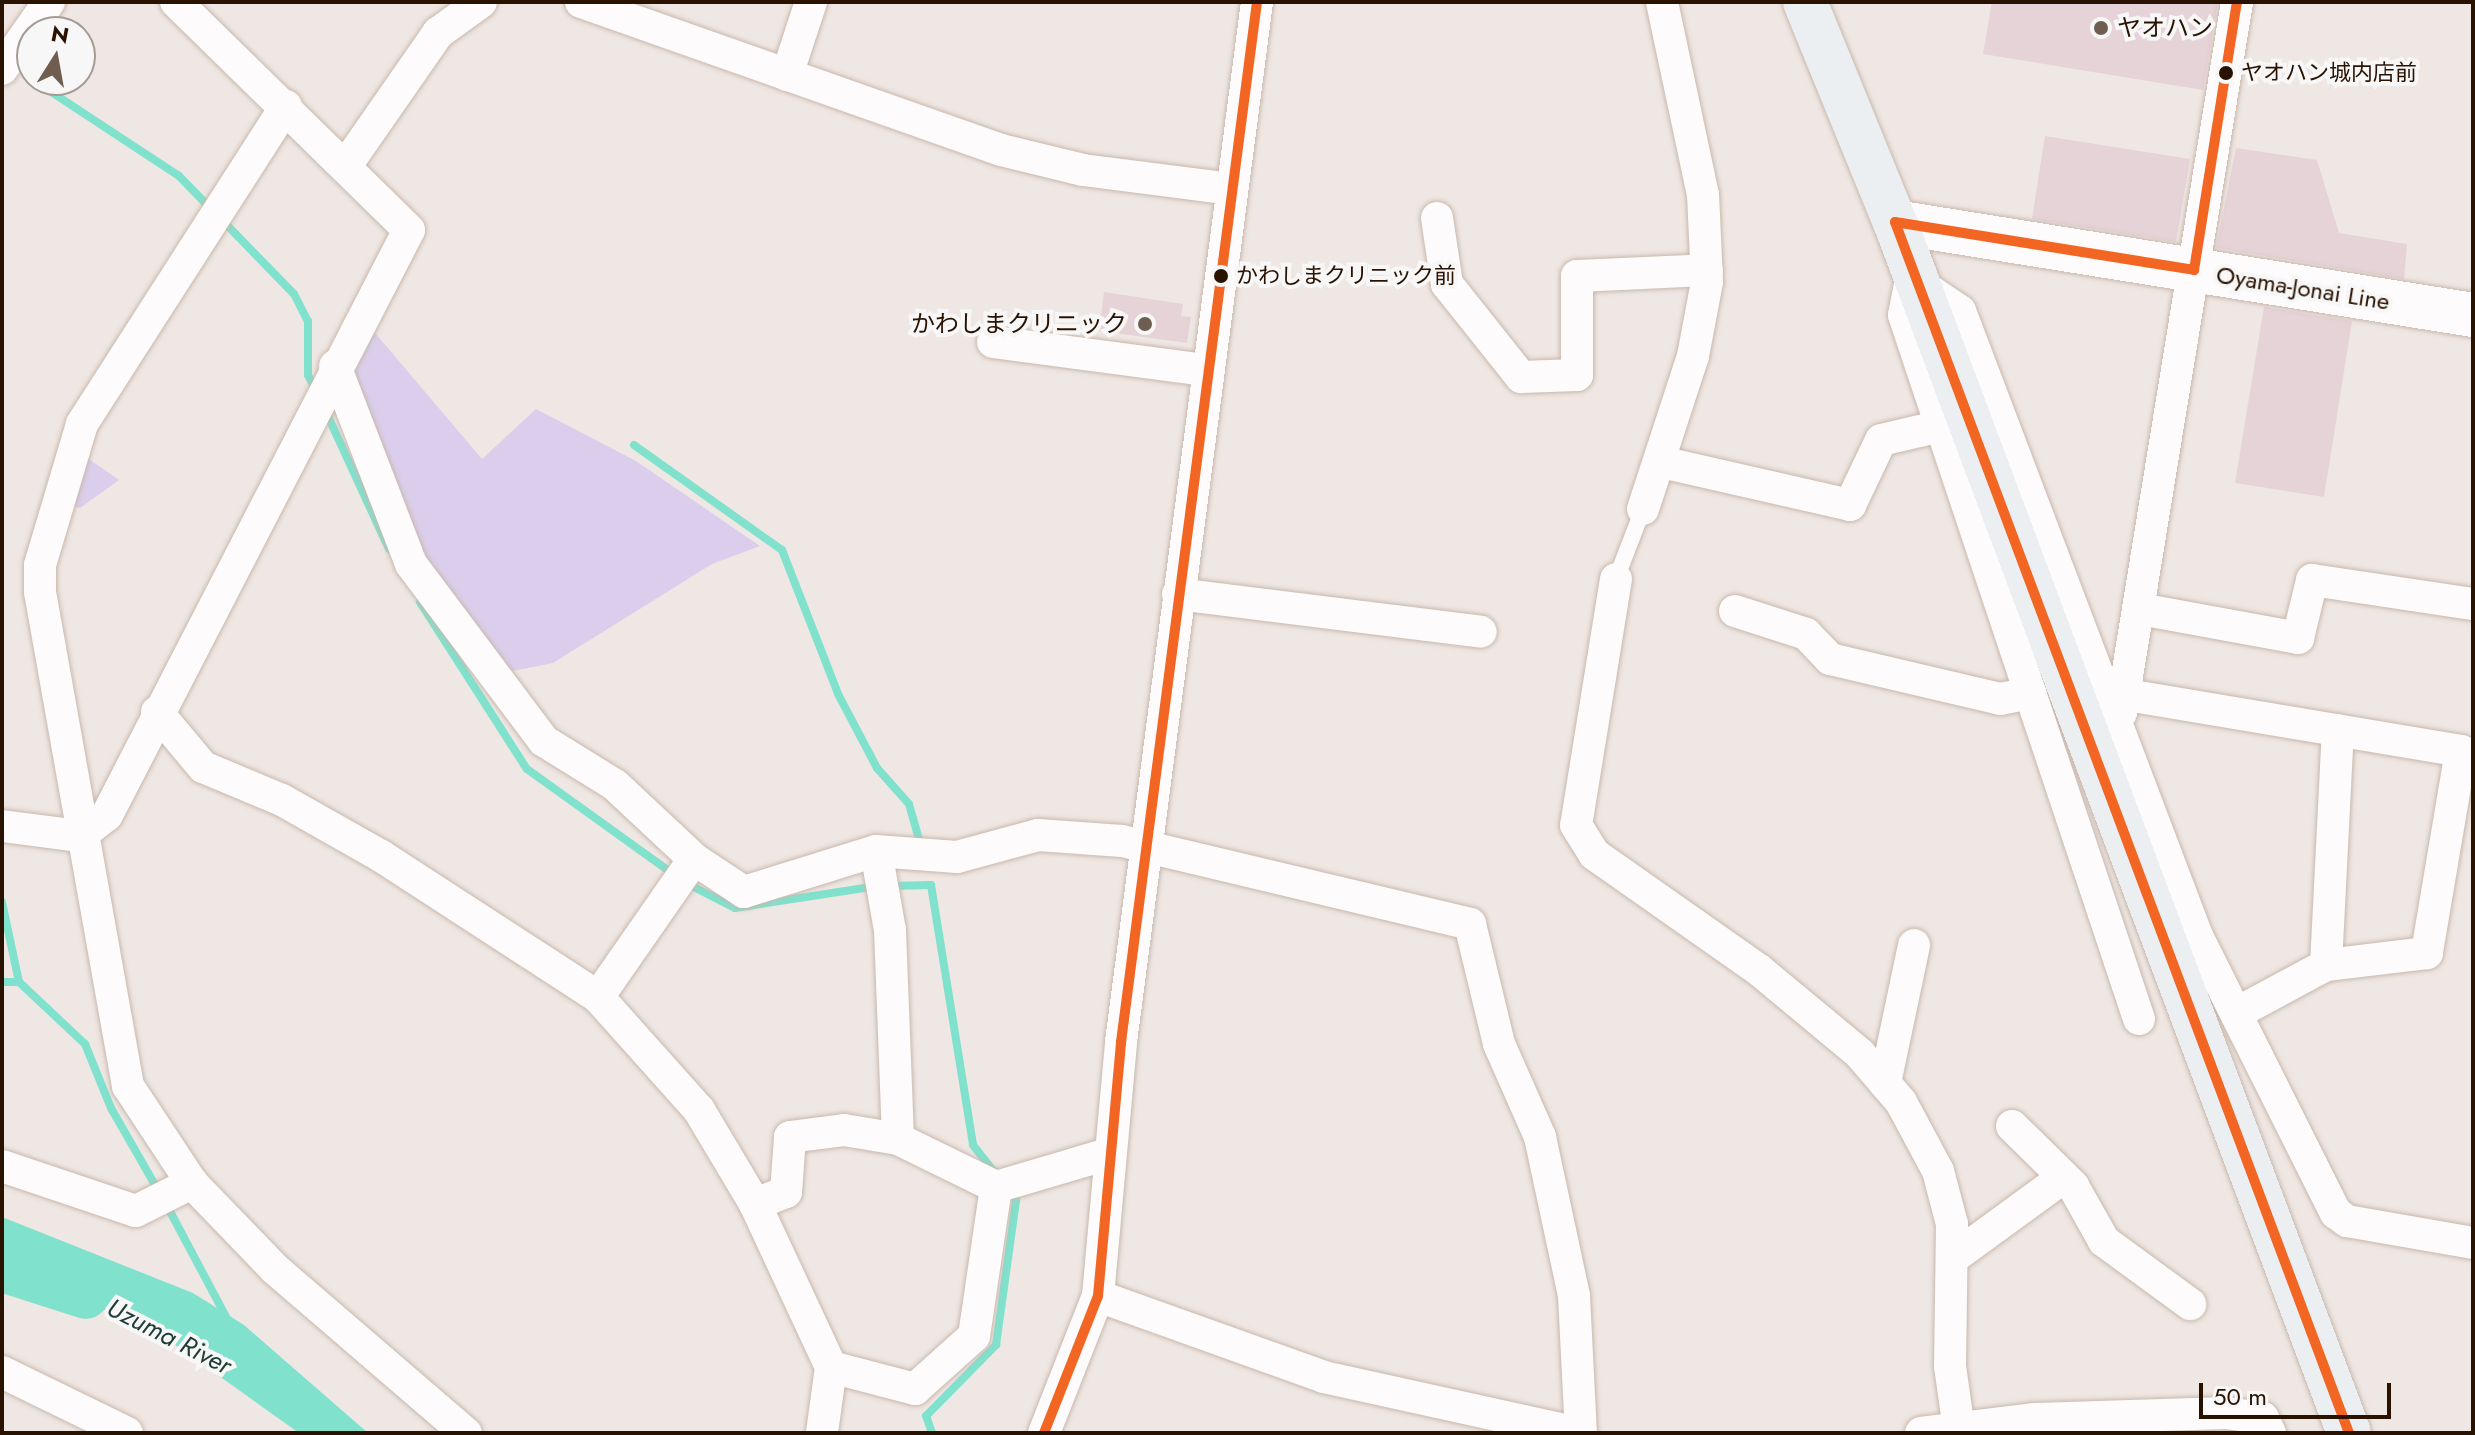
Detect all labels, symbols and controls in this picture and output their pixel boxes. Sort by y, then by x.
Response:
place label: ヤオハン [2117,14,2213,42]
north arrow [16,16,96,96]
text: N [49,17,72,52]
marker: ヤオハン [2092,19,2110,37]
place label: ヤオハン城内店前 [2241,60,2417,86]
marker: ヤオハン城内店前 [2218,65,2234,81]
street label: Oyama-Jonai Line [2214,260,2392,316]
place label: かわしまクリニック前 [1236,263,1456,289]
marker: かわしまクリニック前 [1213,268,1229,284]
place label: かわしまクリニック [911,310,1127,338]
marker: かわしまクリニック [1134,313,1156,335]
water label: Uzuma River [102,1292,236,1382]
scale bar [2203,1367,2395,1417]
text: 50 m [2213,1379,2267,1414]

